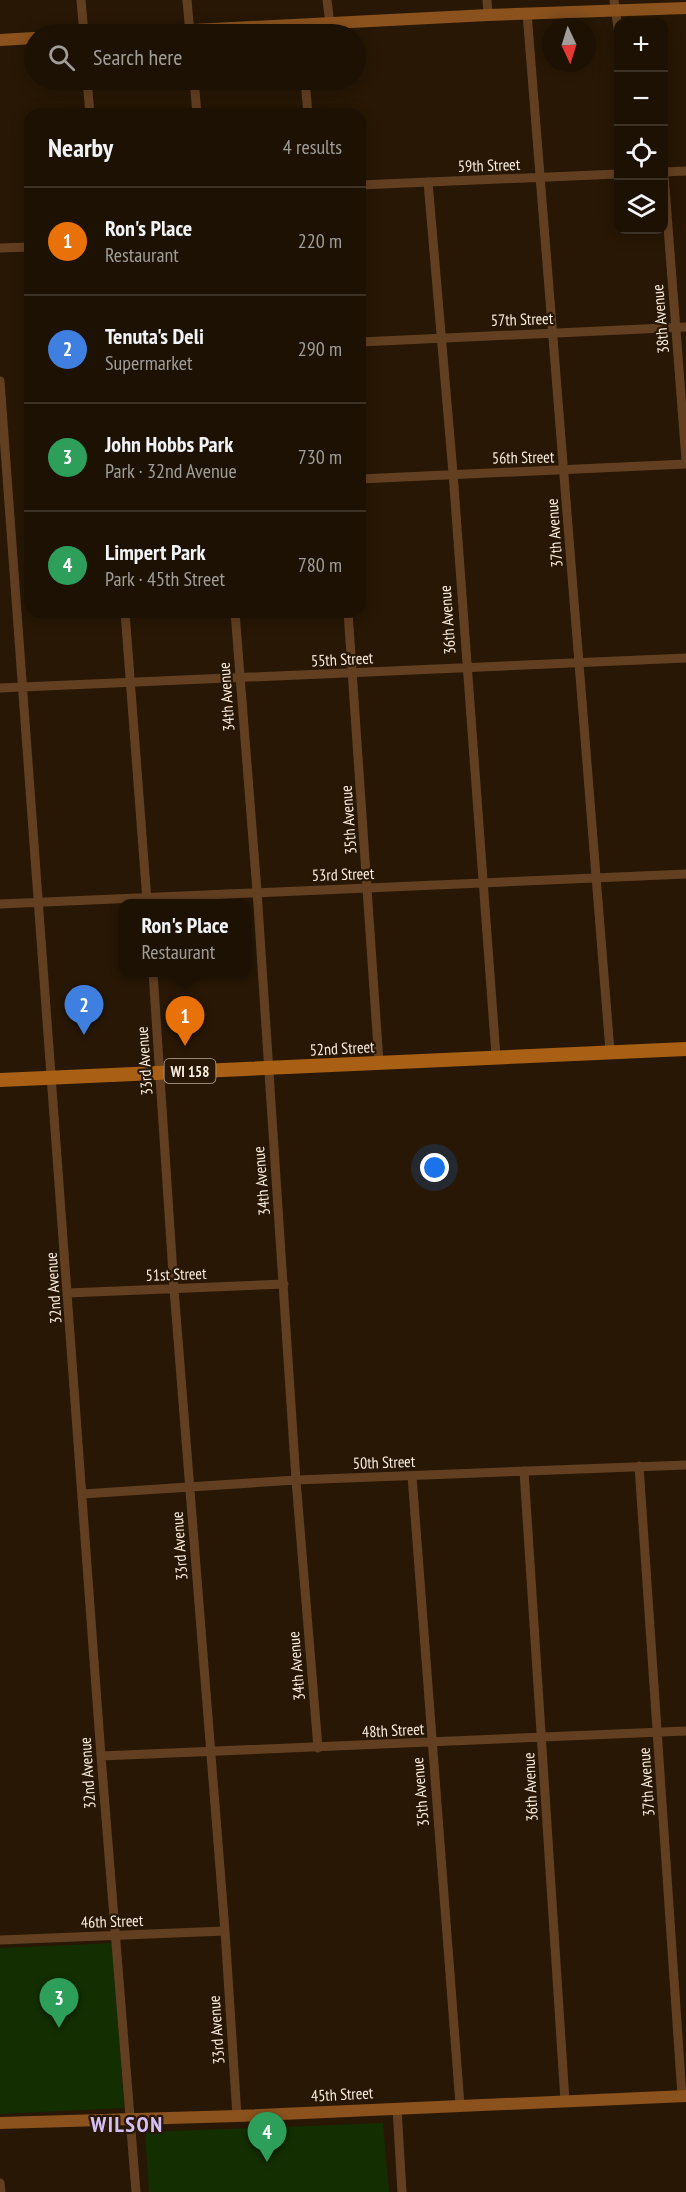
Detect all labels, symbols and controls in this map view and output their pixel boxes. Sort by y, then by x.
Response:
north arrow [542,18,596,72]
map controls [614,18,668,234]
button: + [614,18,668,72]
search box [24,24,366,90]
icon: search [45,41,78,74]
text: Search here [93,43,182,71]
button: − [614,72,668,126]
button: locate [614,126,668,180]
text: Nearby [48,131,113,164]
text: 4 results [283,134,342,160]
street label: 59th Street [457,154,521,176]
button: layers [614,180,668,234]
text: Ron's Place [105,214,192,242]
text: 1 [63,228,72,254]
text: 220 m [298,228,342,254]
text: Restaurant [105,242,179,268]
street label: 38th Avenue [647,284,673,354]
street label: 57th Street [491,308,554,330]
text: Tenuta's Deli [105,322,204,350]
text: 2 [63,336,72,362]
text: 290 m [298,336,342,362]
text: Supermarket [105,350,193,376]
text: John Hobbs Park [105,430,233,458]
text: 3 [63,444,72,470]
text: 730 m [298,444,342,470]
street label: 56th Street [492,446,555,468]
text: Park · 32nd Avenue [105,458,237,484]
street label: 37th Avenue [542,498,566,568]
text: Limpert Park [105,538,206,566]
text: 4 [63,552,72,578]
text: 780 m [298,552,342,578]
text: Park · 45th Street [105,566,225,592]
street label: 36th Avenue [435,585,459,655]
street label: 55th Street [310,647,374,671]
street label: 34th Avenue [214,662,238,732]
street label: 35th Avenue [336,785,360,855]
street label: 53rd Street [312,863,375,885]
popup [119,899,251,977]
text: Ron's Place [141,911,229,939]
text: Restaurant [141,939,215,965]
pin: 2 [64,986,104,1035]
pin: 1 [166,996,204,1046]
street label: 33rd Avenue [132,1026,156,1096]
street label: 52nd Street [309,1036,376,1060]
road number: WI 158 [164,1059,216,1083]
street label: 34th Avenue [248,1146,274,1216]
your location [420,1153,449,1182]
street label: 32nd Avenue [41,1251,65,1325]
street label: 51st Street [145,1263,207,1285]
street label: 50th Street [352,1451,416,1473]
street label: 33rd Avenue [167,1511,191,1581]
street label: 34th Avenue [283,1631,309,1701]
street label: 48th Street [361,1718,425,1742]
street label: 32nd Avenue [75,1736,99,1810]
street label: 37th Avenue [634,1747,658,1817]
street label: 36th Avenue [518,1752,542,1822]
street label: 35th Avenue [407,1757,433,1827]
street label: 46th Street [80,1910,144,1932]
pin: 3 [40,1978,78,2028]
street label: 33rd Avenue [204,1995,228,2065]
street label: 45th Street [310,2082,374,2106]
district label: WILSON [89,2110,164,2138]
pin: 4 [248,2112,286,2162]

